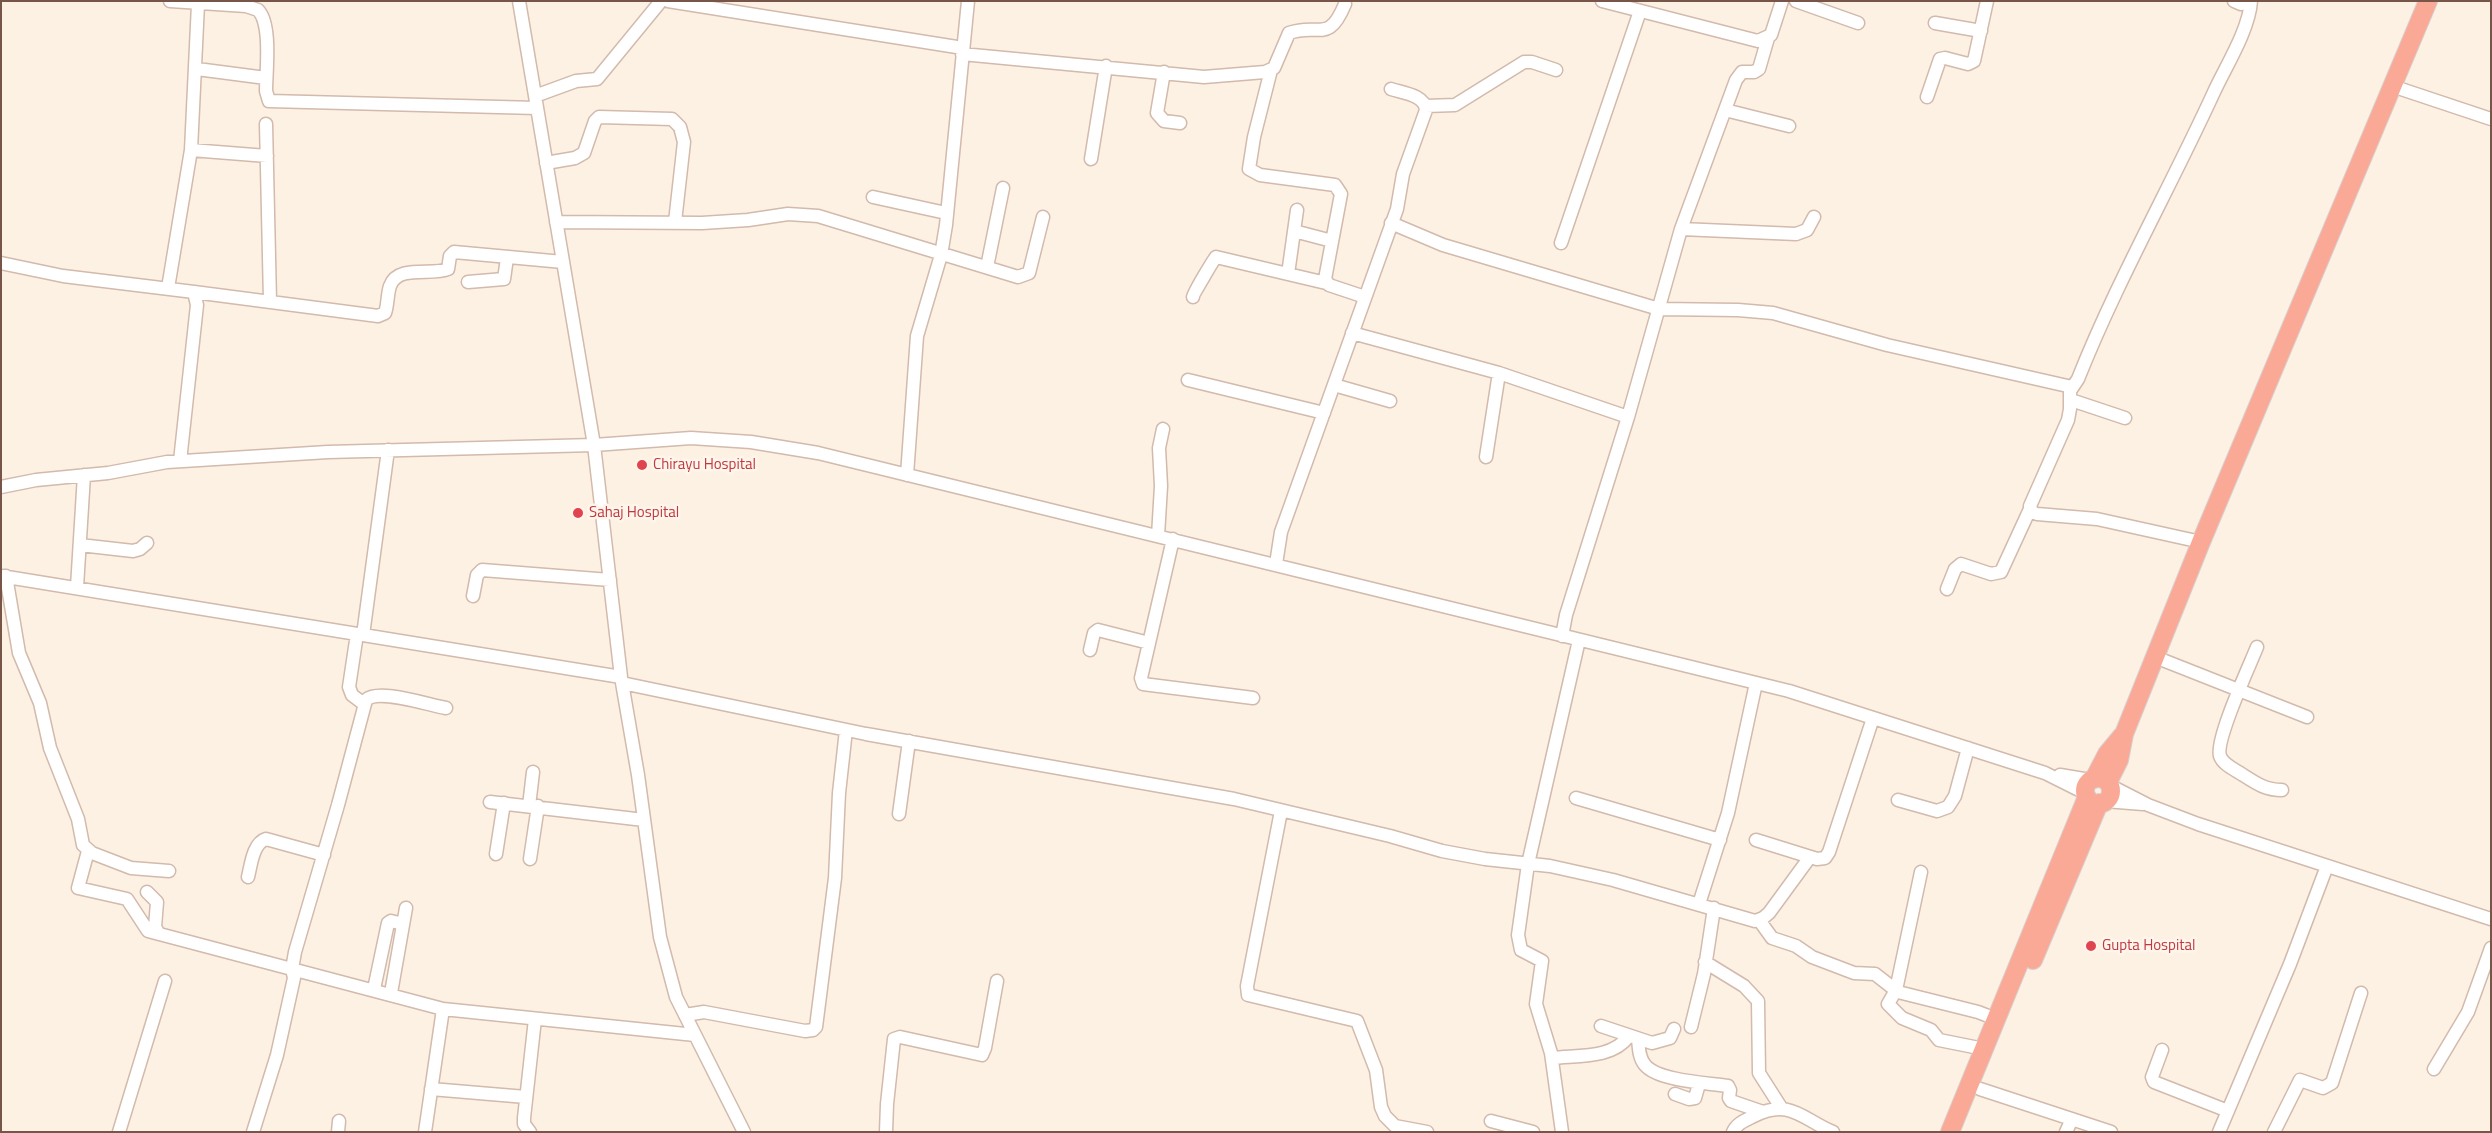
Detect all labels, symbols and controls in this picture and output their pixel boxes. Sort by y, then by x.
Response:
place label: Chirayu Hospital [653,456,756,474]
marker: Chirayu Hospital [635,458,649,472]
place label: Sahaj Hospital [589,504,679,522]
marker: Sahaj Hospital [571,506,585,520]
place label: Gupta Hospital [2102,937,2196,955]
marker: Gupta Hospital [2084,939,2098,953]

